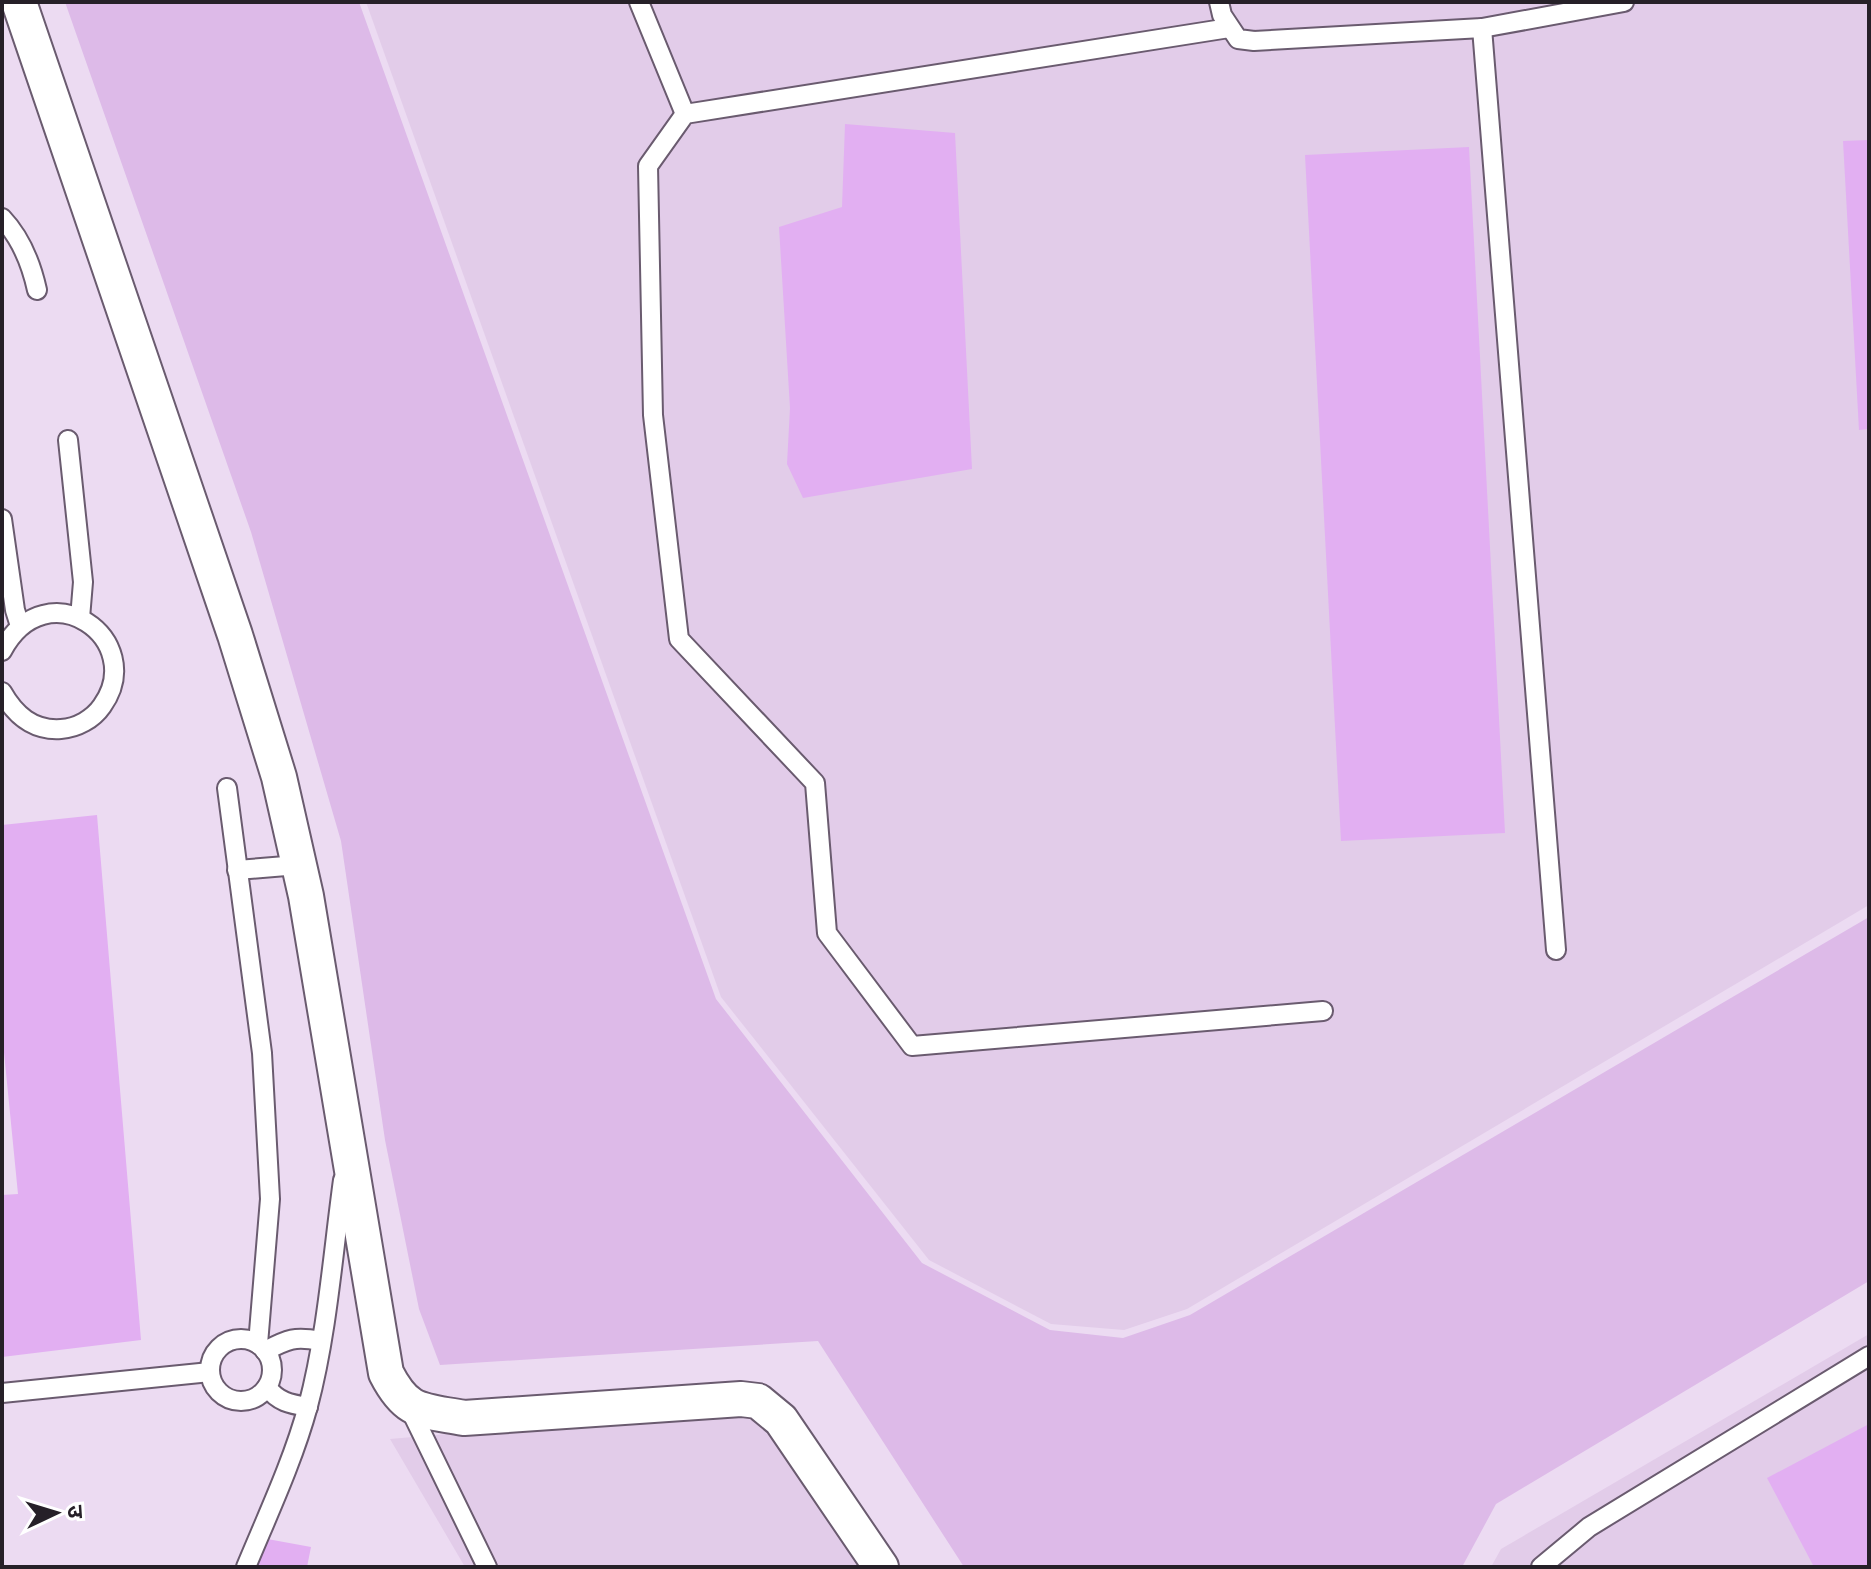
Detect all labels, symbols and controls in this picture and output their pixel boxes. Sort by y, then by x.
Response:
north arrow [16,1473,96,1553]
text: उ [60,1504,87,1520]

